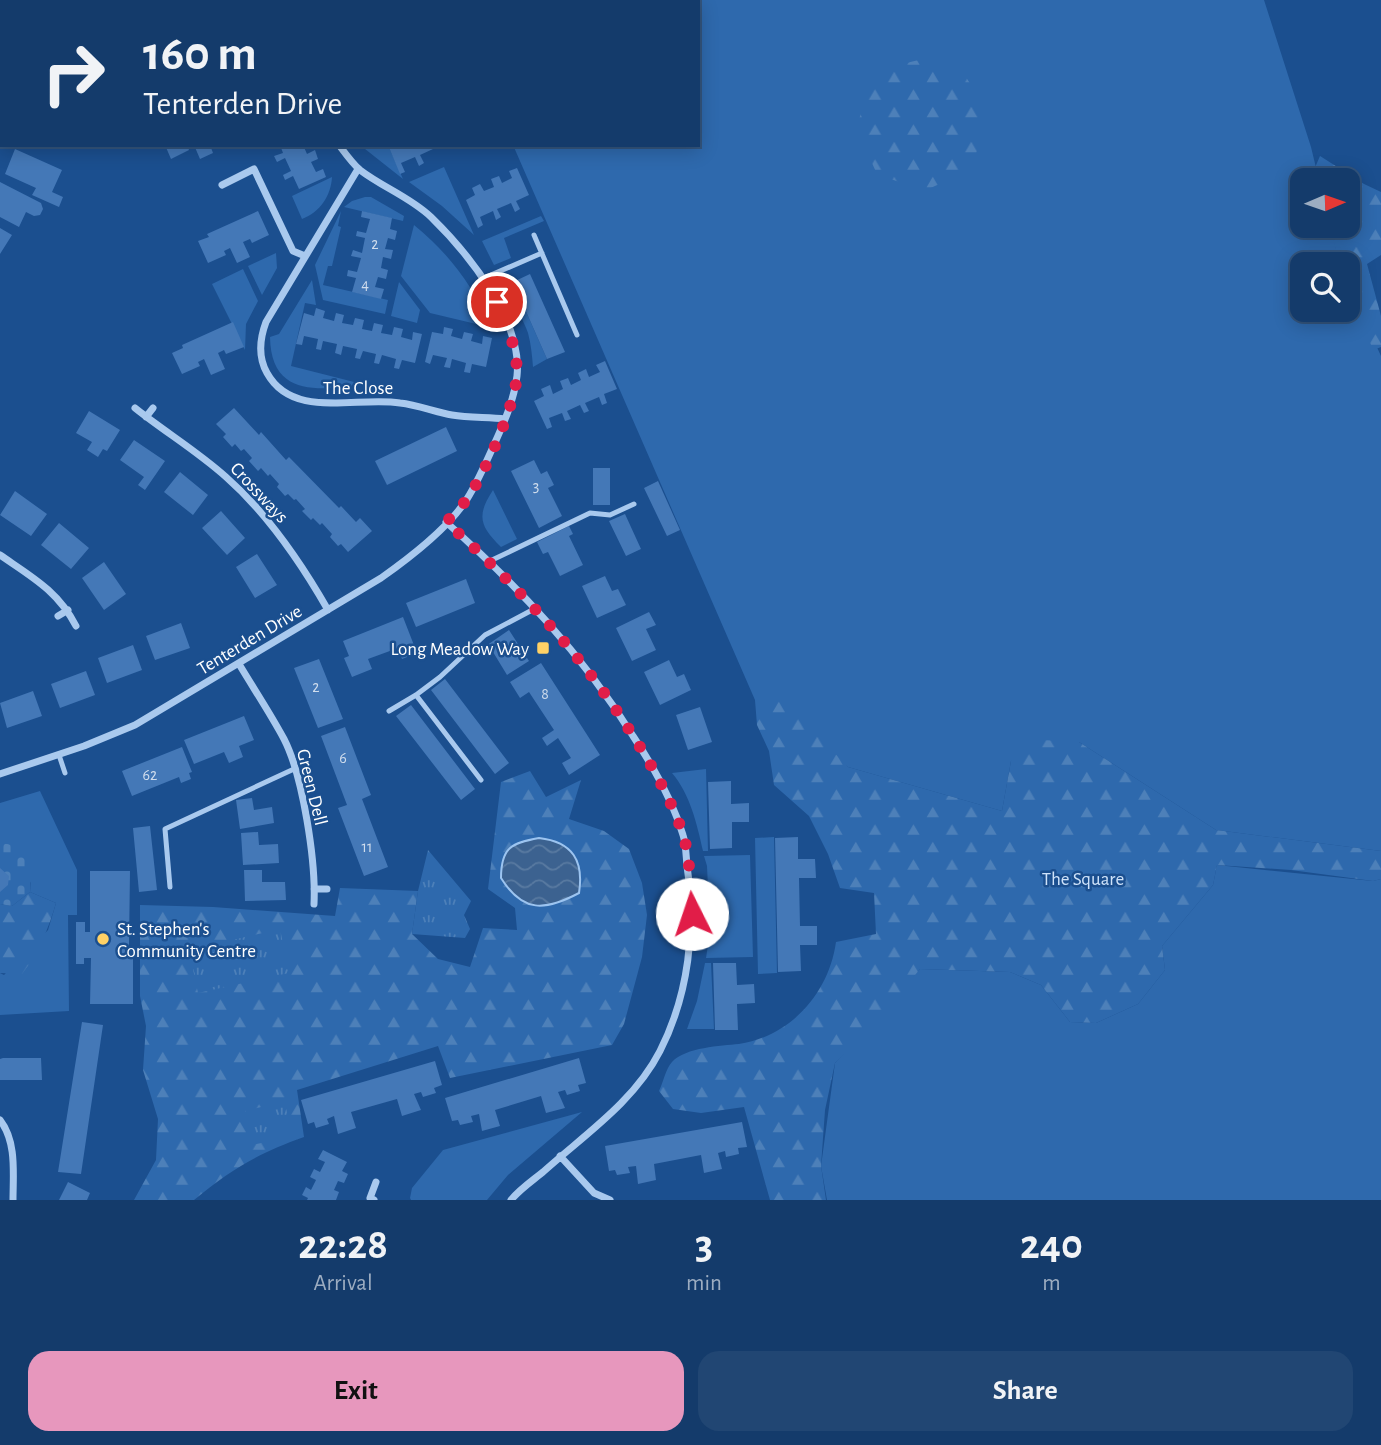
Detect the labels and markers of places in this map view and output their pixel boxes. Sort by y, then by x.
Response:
pin [467,272,527,332]
place label: Long Meadow Way [390,640,529,659]
marker: Long Meadow Way [535,640,551,656]
place label: St. Stephen's Community Centre [117,920,256,961]
marker: St. Stephen's Community Centre [95,931,111,947]

